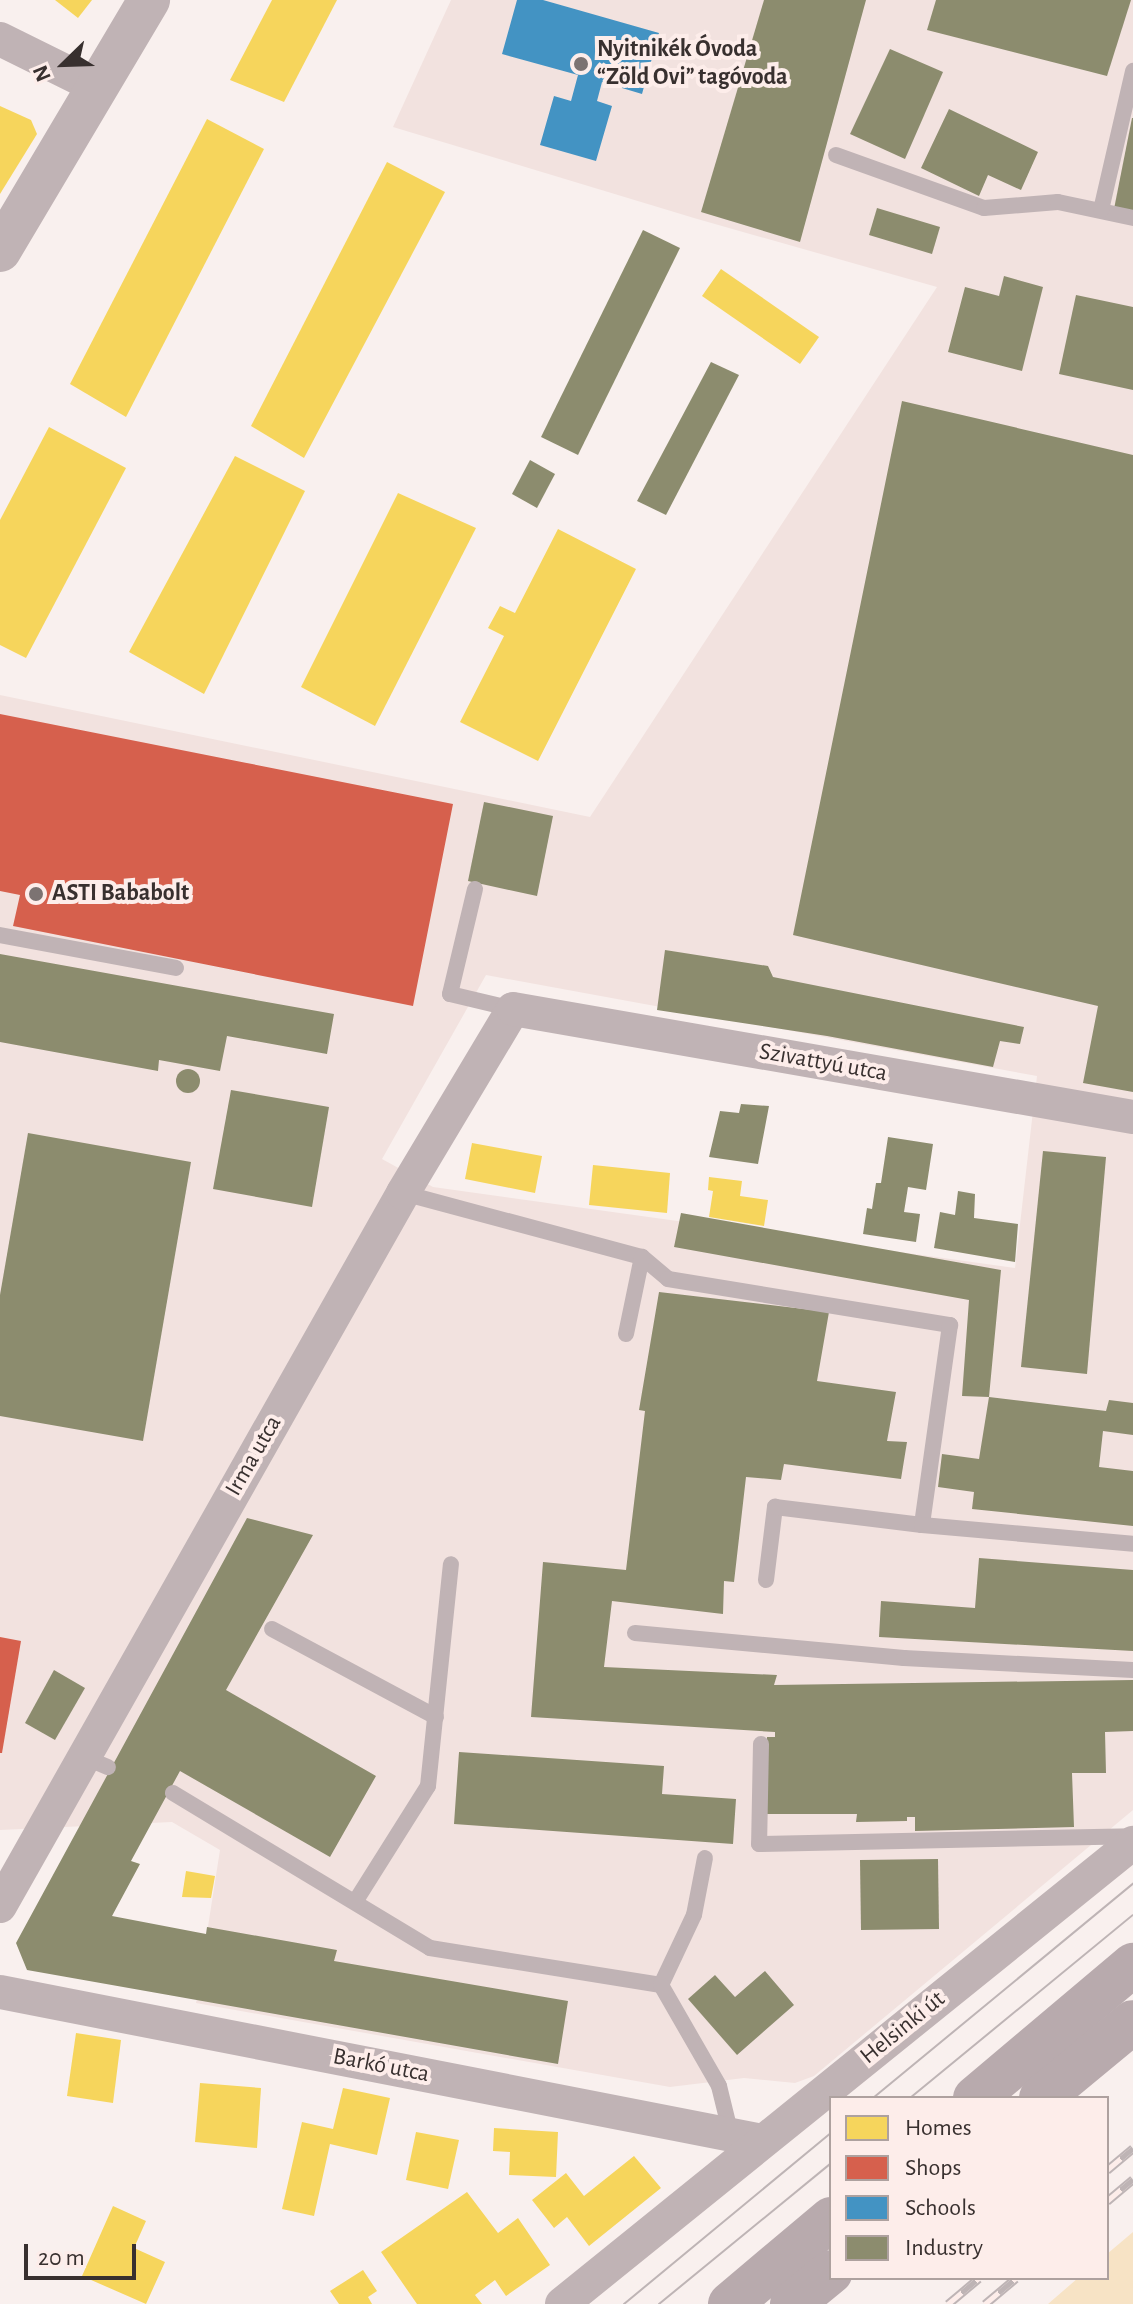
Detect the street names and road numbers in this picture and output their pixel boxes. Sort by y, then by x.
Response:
street label: Szivattyú utca [757,1038,889,1088]
street label: Irma utca [220,1411,288,1501]
street label: Helsinki út [855,1985,951,2071]
street label: Barkó utca [330,2043,432,2089]

